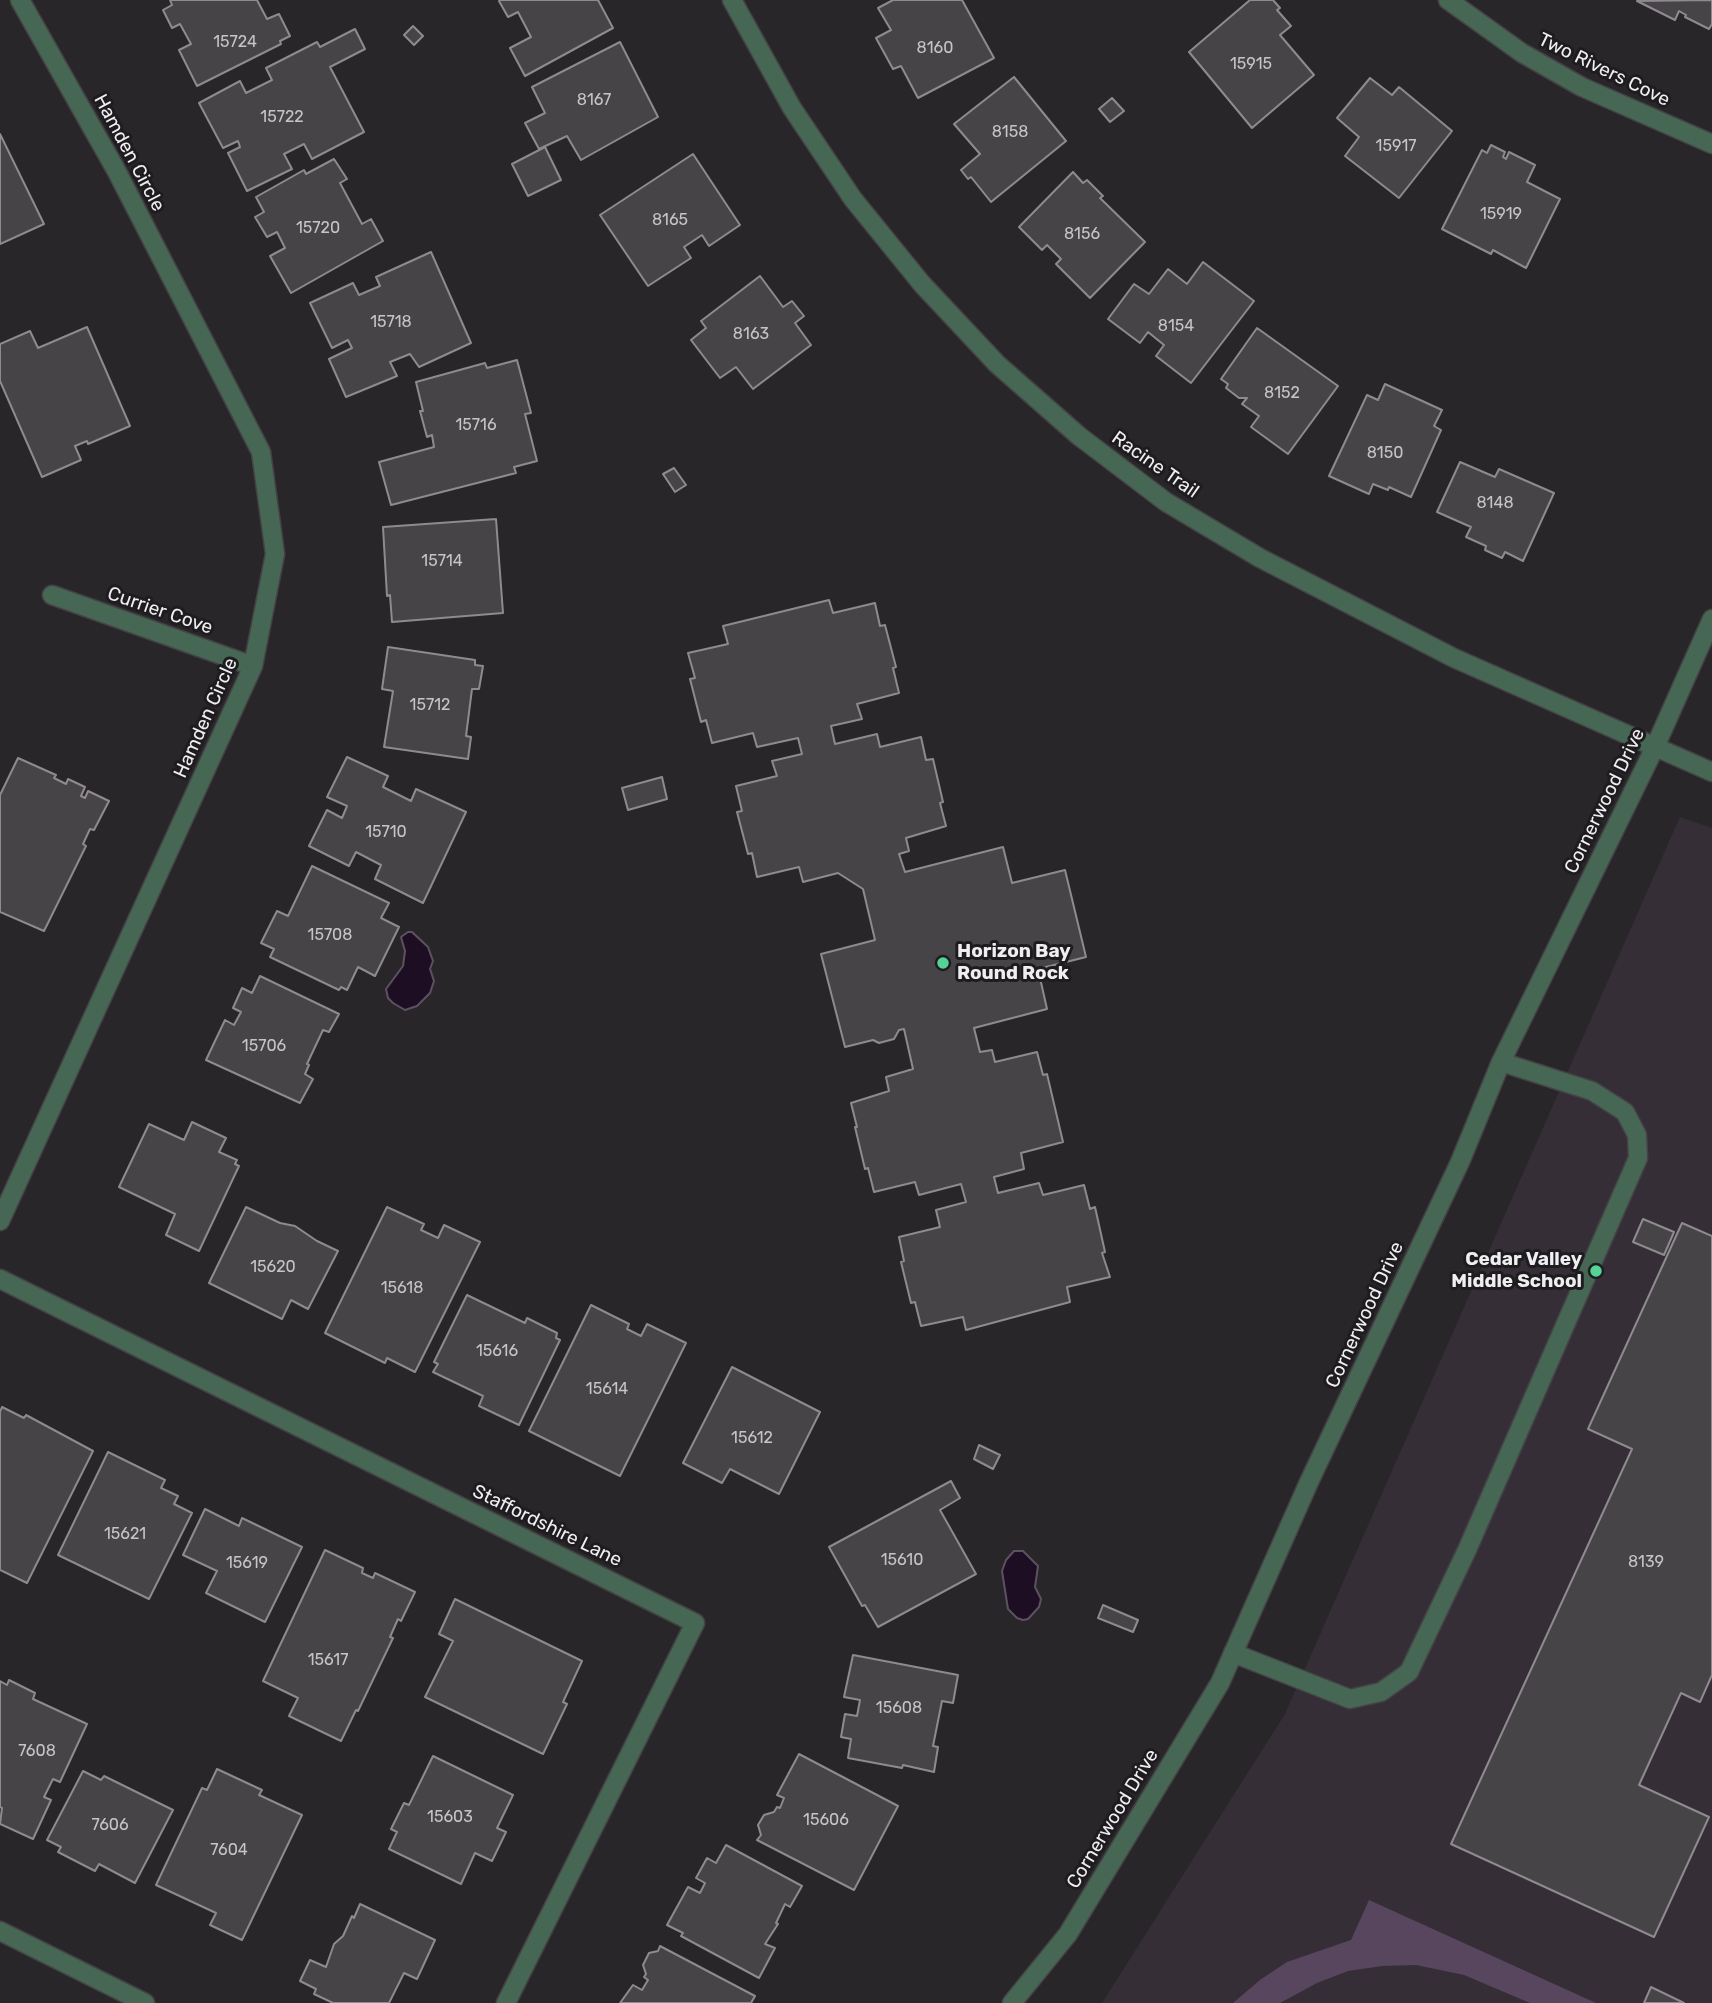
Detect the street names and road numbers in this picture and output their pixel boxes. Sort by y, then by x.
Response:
street label: Two Rivers Cove [1534,28,1674,112]
street label: Hamden Circle [89,91,169,215]
street label: Racine Trail [1107,427,1203,503]
street label: Currier Cove [104,582,216,640]
street label: Hamden Circle [169,654,243,782]
street label: Cornerwood Drive [1560,725,1650,877]
street label: Cornerwood Drive [1321,1238,1409,1392]
street label: Staffordshire Lane [469,1480,625,1572]
street label: Cornerwood Drive [1062,1745,1164,1893]

